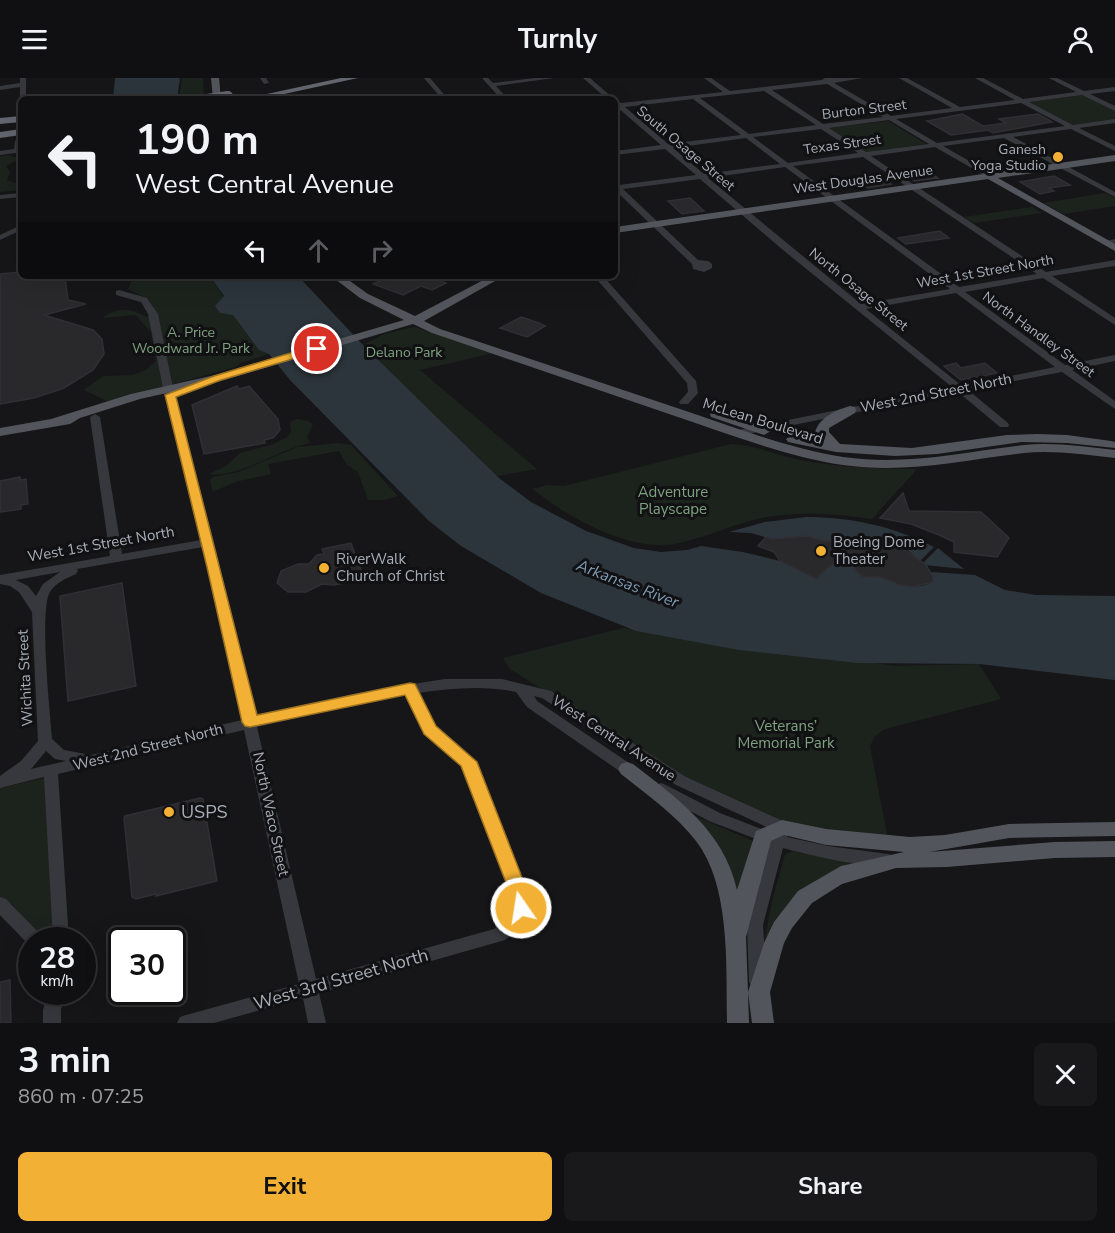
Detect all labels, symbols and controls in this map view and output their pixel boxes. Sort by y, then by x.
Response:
text: Turnly [518,21,597,58]
icon: menu [18,23,51,56]
icon: person [1064,23,1097,56]
street label: Burton Street [821,95,908,124]
street label: South Osage Street [632,102,739,195]
text: 190 m [135,112,259,169]
icon: left [36,120,114,198]
street label: Texas Street [802,130,882,159]
place label: Ganesh Yoga Studio [970,140,1046,175]
marker: Ganesh Yoga Studio [1051,150,1065,164]
street label: West Douglas Avenue [792,160,934,199]
text: West Central Avenue [135,166,394,203]
icon: left [239,234,272,267]
icon: ahead [302,234,335,267]
icon: right [365,234,398,267]
street label: North Osage Street [805,244,912,335]
street label: West 1st Street North [915,250,1055,293]
street label: North Handley Street [979,287,1099,382]
park label: A. Price Woodward Jr. Park [132,323,251,358]
pin [291,323,342,374]
icon: arrive [300,332,333,365]
park label: Delano Park [366,343,443,362]
street label: West 2nd Street North [859,369,1013,417]
street label: McLean Boulevard [700,393,826,449]
park label: Adventure Playscape [638,482,708,519]
street label: West 1st Street North [26,521,176,567]
place label: Boeing Dome Theater [833,532,924,569]
marker: Boeing Dome Theater [814,544,828,558]
place label: RiverWalk Church of Christ [336,549,445,586]
water label: Arkansas River [573,554,683,614]
marker: RiverWalk Church of Christ [317,561,331,575]
street label: Wichita Street [12,628,38,727]
street label: West Central Avenue [548,690,680,786]
park label: Veterans’ Memorial Park [737,716,835,753]
street label: West 2nd Street North [71,719,225,775]
street label: North Waco Street [248,750,294,879]
place label: USPS [181,800,228,824]
marker: USPS [162,805,176,819]
position arrow [489,876,553,940]
speed limit sign: 30 [108,927,186,1005]
text: 28 [39,938,75,979]
street label: West 3rd Street North [251,943,431,1015]
text: km/h [40,971,74,991]
text: 3 min [18,1036,111,1085]
button: close [1034,1043,1097,1106]
text: 860 m · 07:25 [18,1083,144,1110]
button: Exit [18,1152,552,1221]
button: Share [564,1152,1097,1221]

